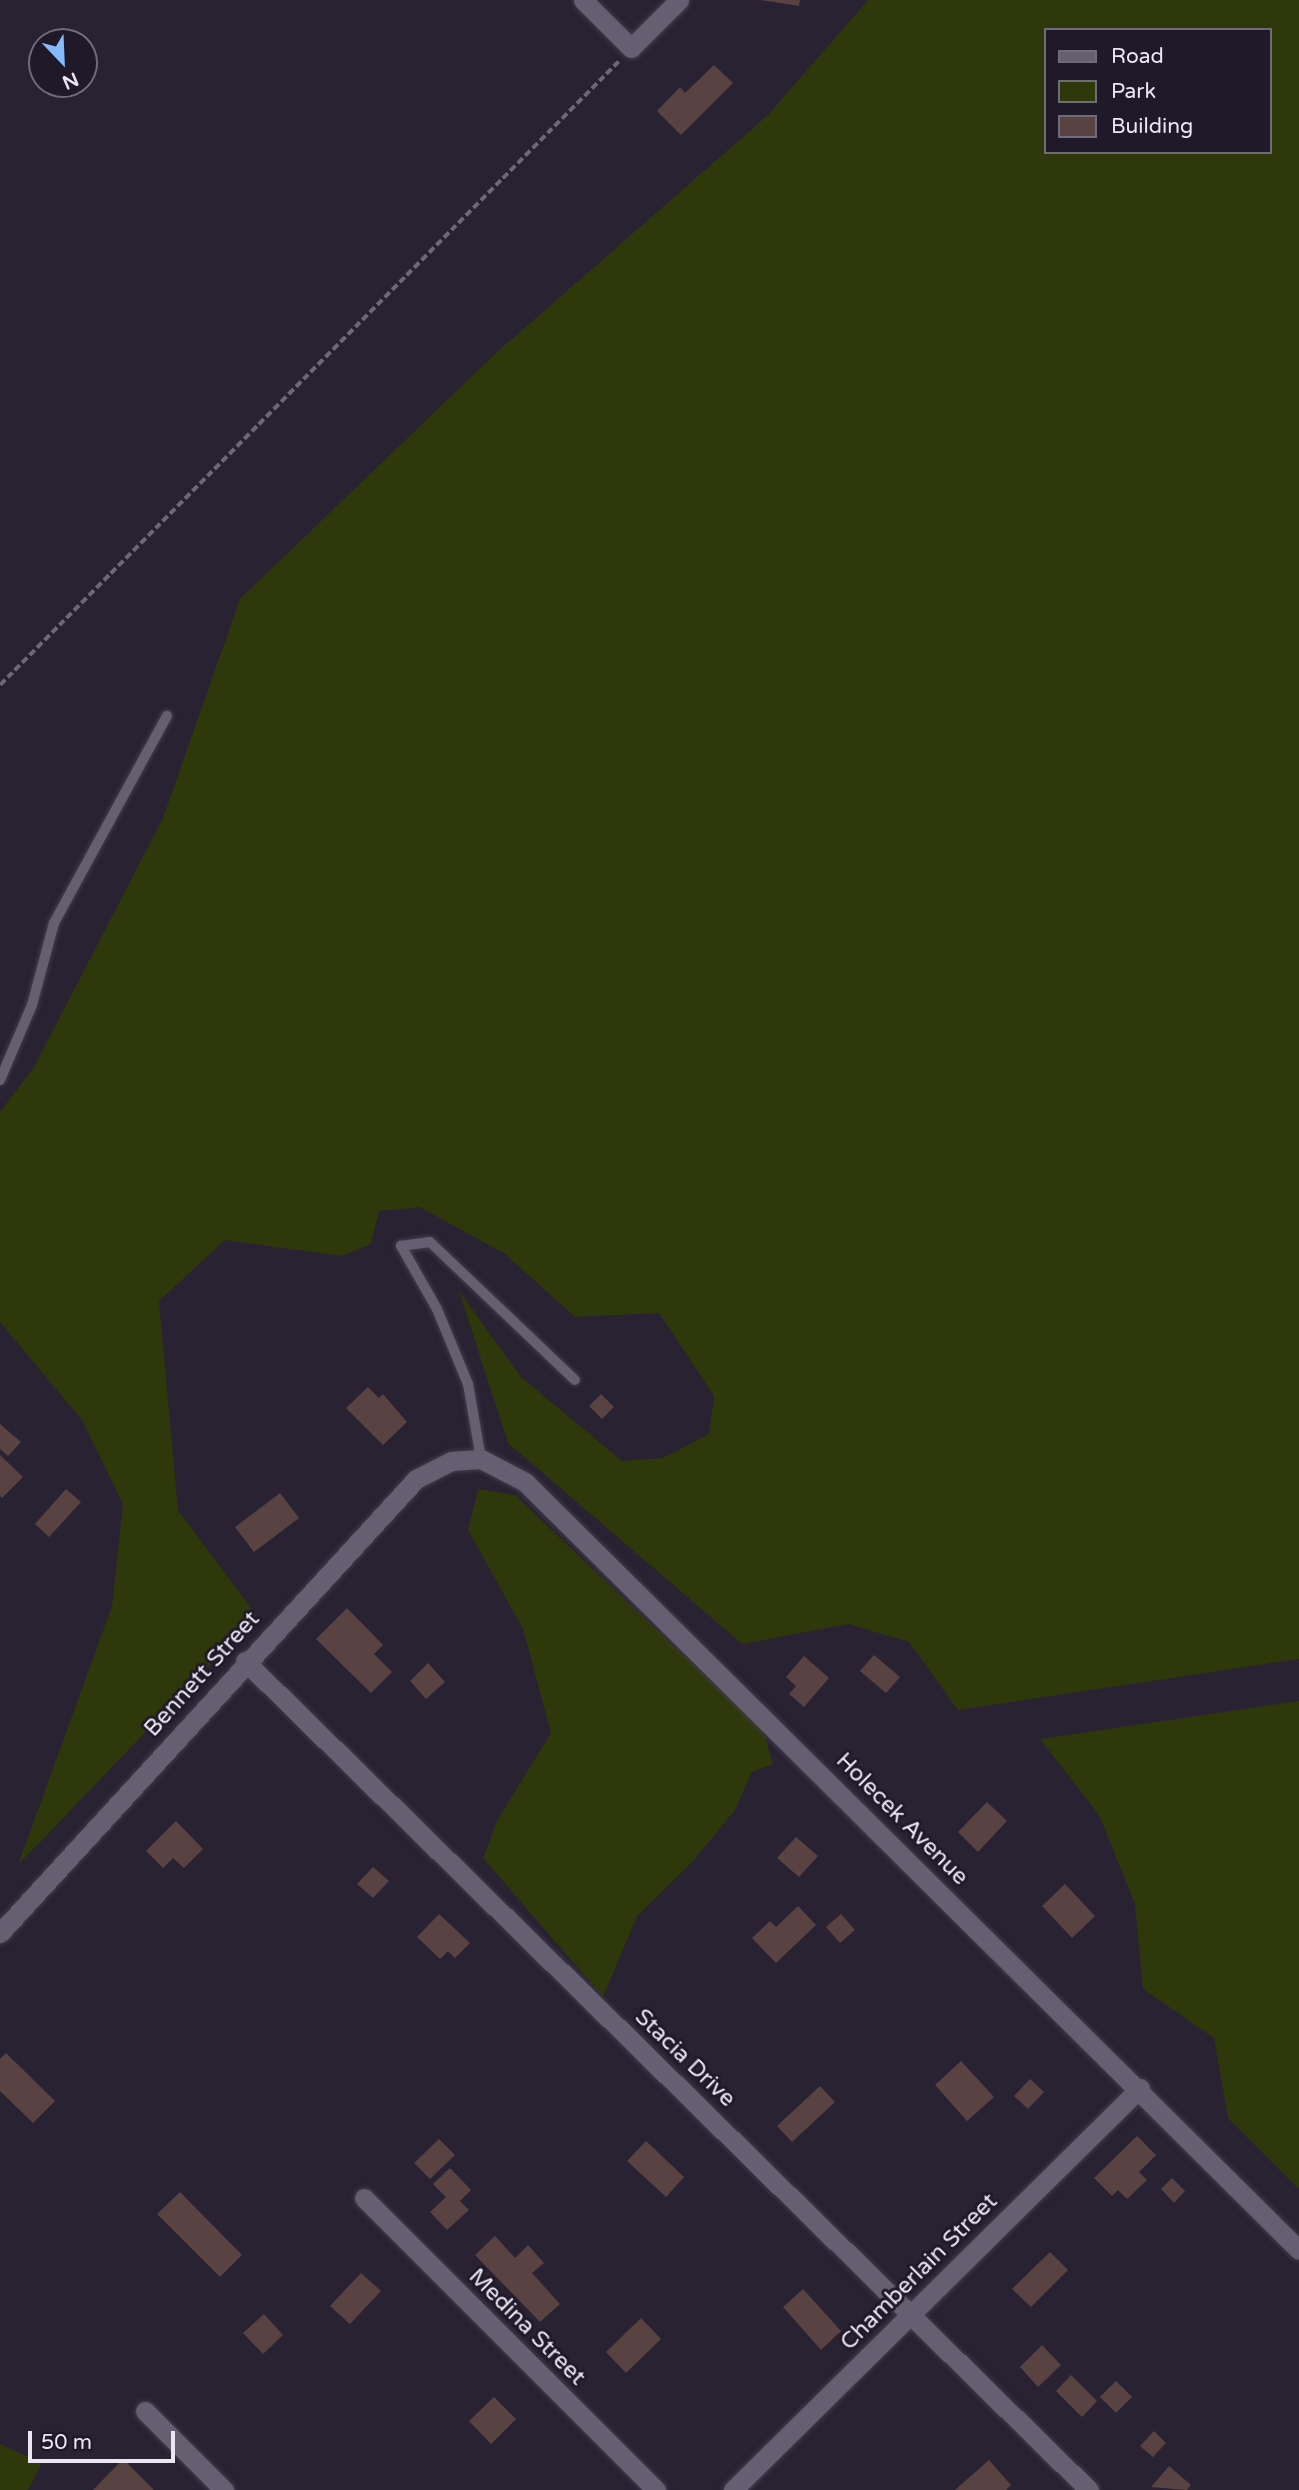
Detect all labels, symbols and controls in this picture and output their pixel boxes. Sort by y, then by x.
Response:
north arrow [28,28,98,98]
legend [1044,28,1271,154]
text: Road [1111,44,1164,69]
text: N [59,67,82,94]
text: Park [1111,79,1156,104]
text: Building [1111,114,1193,139]
street label: Bennett Street [138,1606,266,1742]
street label: Holecek Avenue [830,1747,974,1891]
street label: Stacia Drive [629,2003,741,2113]
street label: Chamberlain Street [835,2188,1003,2356]
street label: Medina Street [463,2263,591,2391]
scale bar [32,2416,178,2460]
text: 50 m [41,2430,92,2455]

